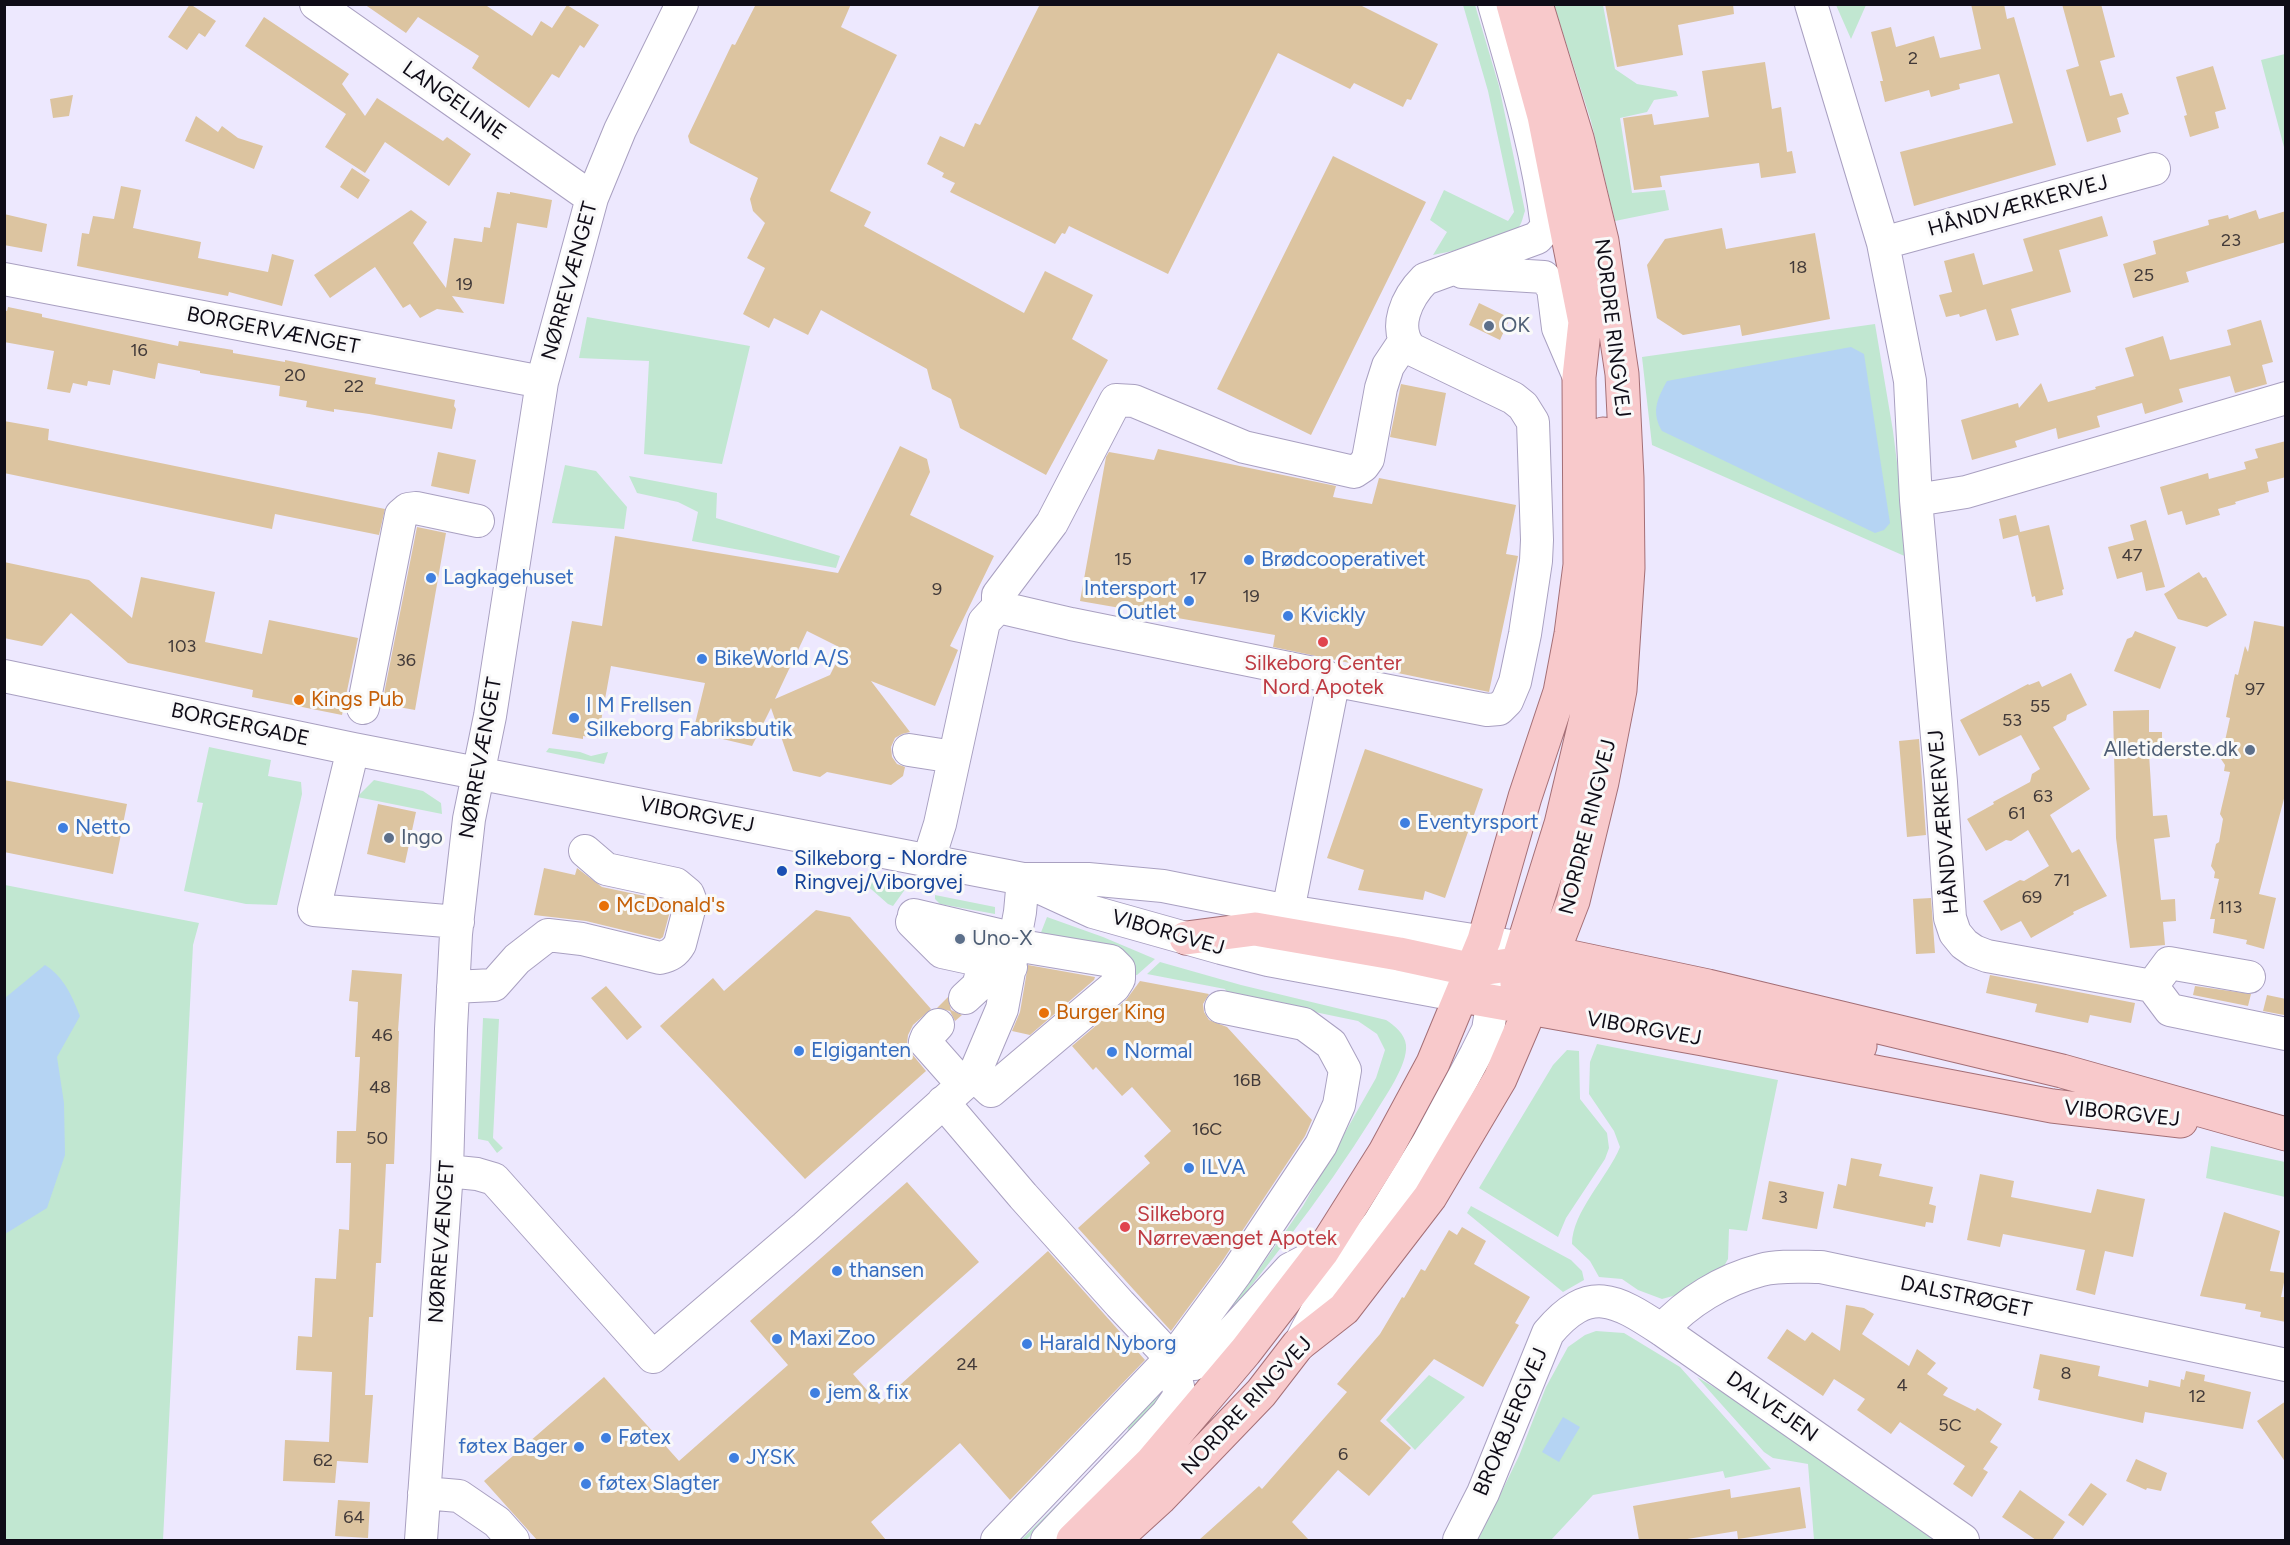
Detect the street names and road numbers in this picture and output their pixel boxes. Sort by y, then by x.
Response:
street label: LANGELINIE [397,56,511,146]
street label: HÅNDVÆRKERVEJ [1925,170,2111,242]
street label: NØRREVÆNGET [537,199,603,363]
street label: NORDRE RINGVEJ [1589,237,1635,419]
street label: BORGERVÆNGET [184,302,362,360]
street label: NØRREVÆNGET [454,675,508,841]
street label: BORGERGADE [169,698,311,752]
street label: HÅNDVÆRKERVEJ [1923,729,1965,915]
street label: NORDRE RINGVEJ [1554,737,1622,917]
street label: VIBORGVEJ [638,792,756,838]
street label: VIBORGVEJ [1109,905,1227,961]
street label: VIBORGVEJ [1585,1006,1703,1052]
street label: VIBORGVEJ [2063,1095,2181,1133]
street label: NØRREVÆNGET [424,1160,460,1324]
street label: DALSTRØGET [1898,1271,2034,1323]
street label: NORDRE RINGVEJ [1176,1332,1318,1480]
street label: BROKBJERGVEJ [1469,1344,1553,1500]
street label: DALVEJEN [1721,1366,1823,1448]

